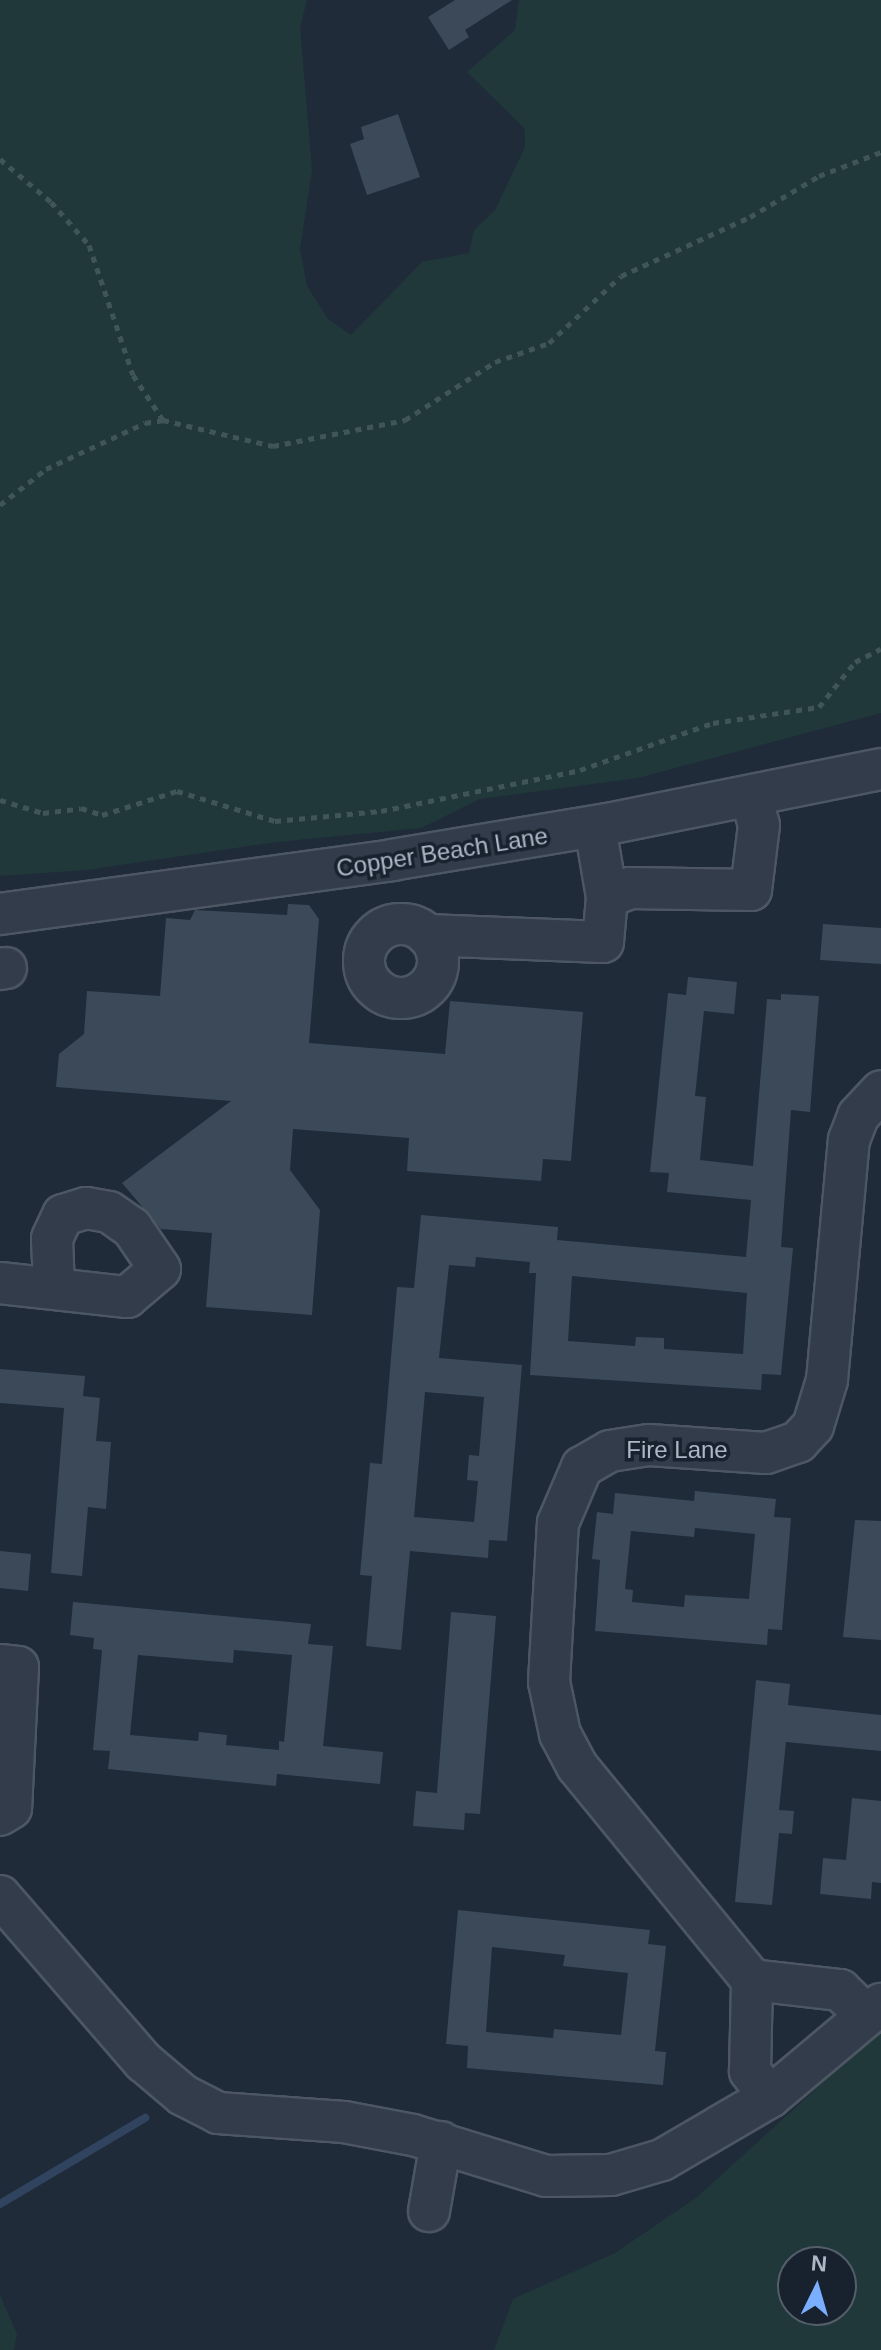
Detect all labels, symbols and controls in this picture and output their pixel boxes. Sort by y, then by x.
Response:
street label: Copper Beach Lane [334,821,550,883]
street label: Fire Lane [626,1436,728,1464]
north arrow [777,2246,857,2326]
text: N [810,2250,828,2277]

